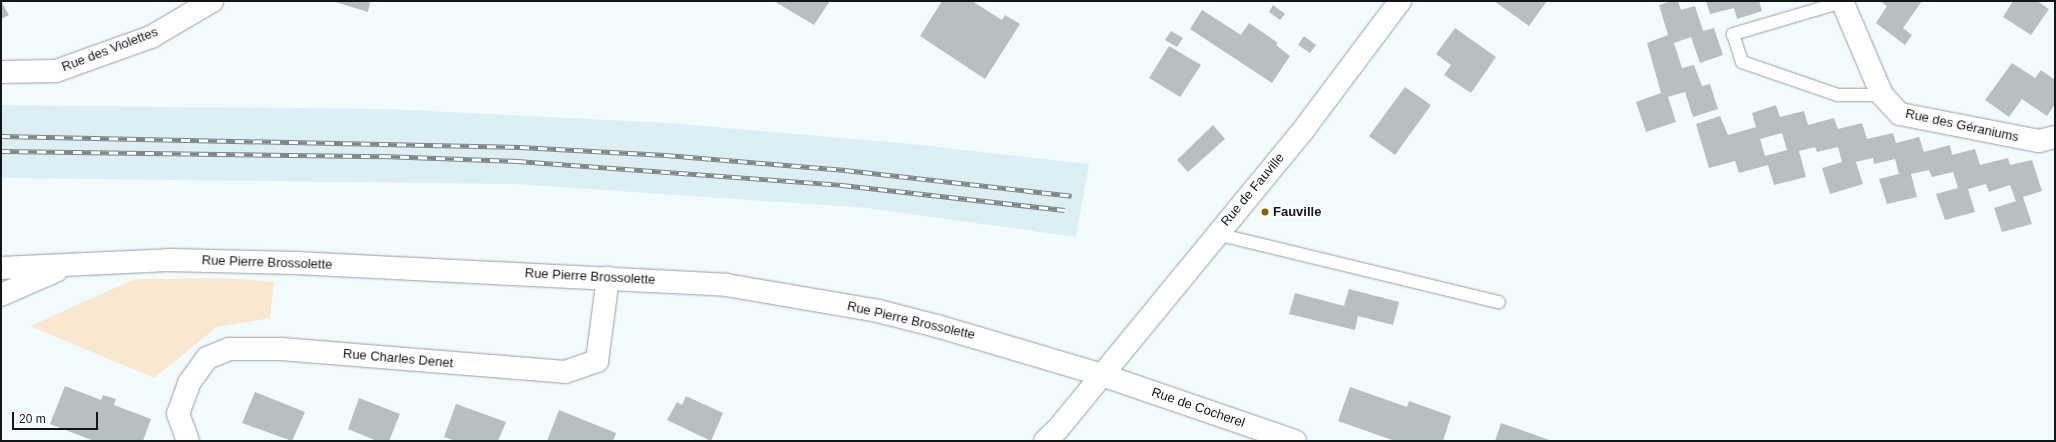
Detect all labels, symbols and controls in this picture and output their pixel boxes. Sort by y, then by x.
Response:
street label: Rue des Violettes [60,25,160,75]
street label: Rue des Géraniums [1904,106,2020,146]
street label: Rue de Fauville [1218,150,1288,230]
place label: Fauville [1273,204,1321,220]
marker: Fauville [1260,207,1270,217]
street label: Rue Pierre Brossolette [201,253,333,273]
street label: Rue Pierre Brossolette [524,266,656,288]
street label: Rue Pierre Brossolette [846,299,976,343]
street label: Rue Charles Denet [342,346,454,372]
street label: Rue de Cocherel [1149,385,1247,431]
scale bar [14,404,100,430]
text: 20 m [19,412,46,426]

